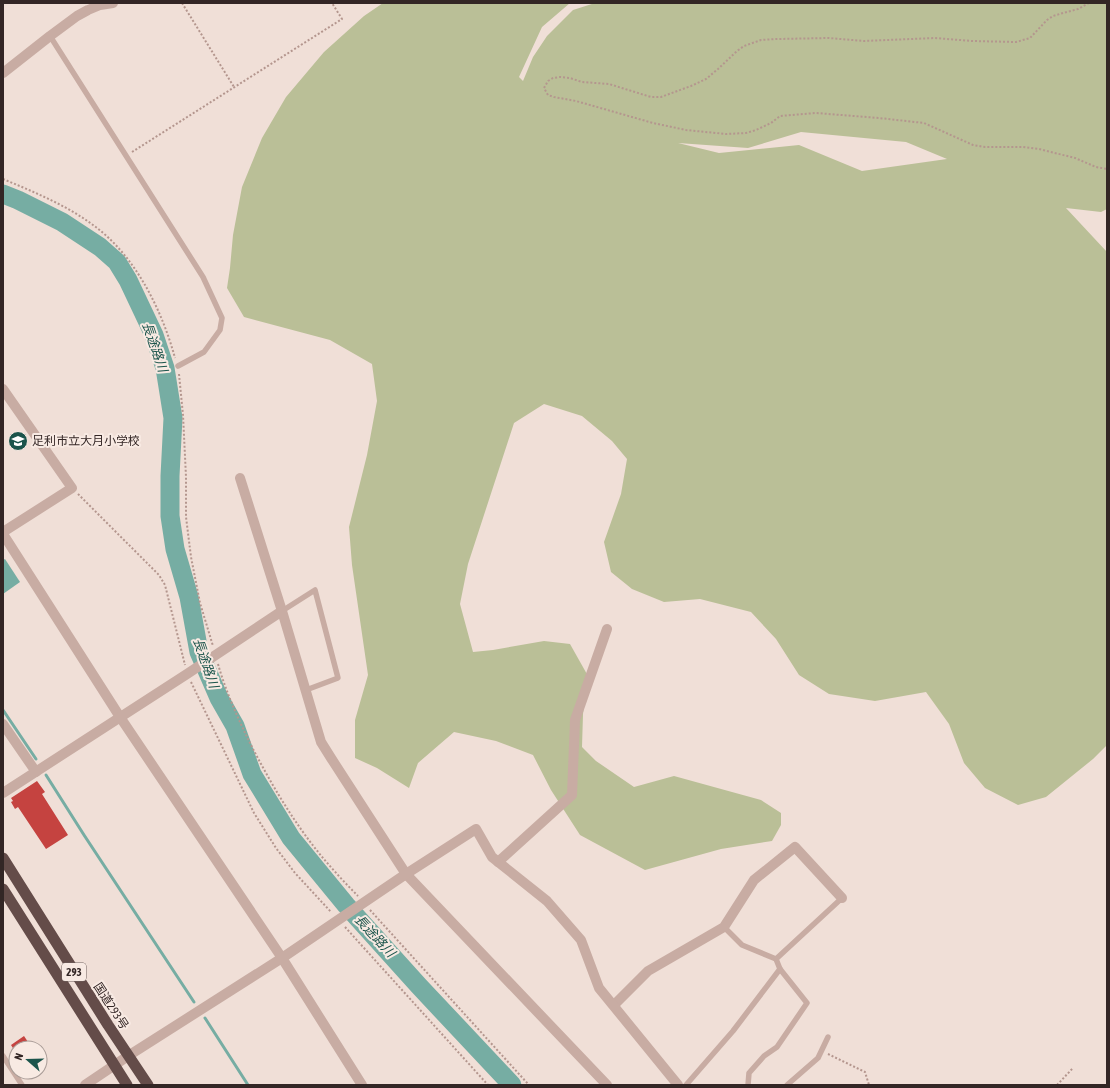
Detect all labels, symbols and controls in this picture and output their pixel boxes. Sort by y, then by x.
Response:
water label: 長途路川 [139,320,171,376]
school or university icon: 足利市立大月小学校 [7,430,29,452]
place label: 足利市立大月小学校 [32,434,140,448]
water label: 長途路川 [190,636,222,692]
water label: 長途路川 [352,912,400,962]
road number: 293 [62,963,86,981]
street label: 国道293号 [91,980,131,1032]
north arrow [8,1040,48,1080]
text: N [12,1051,25,1062]

